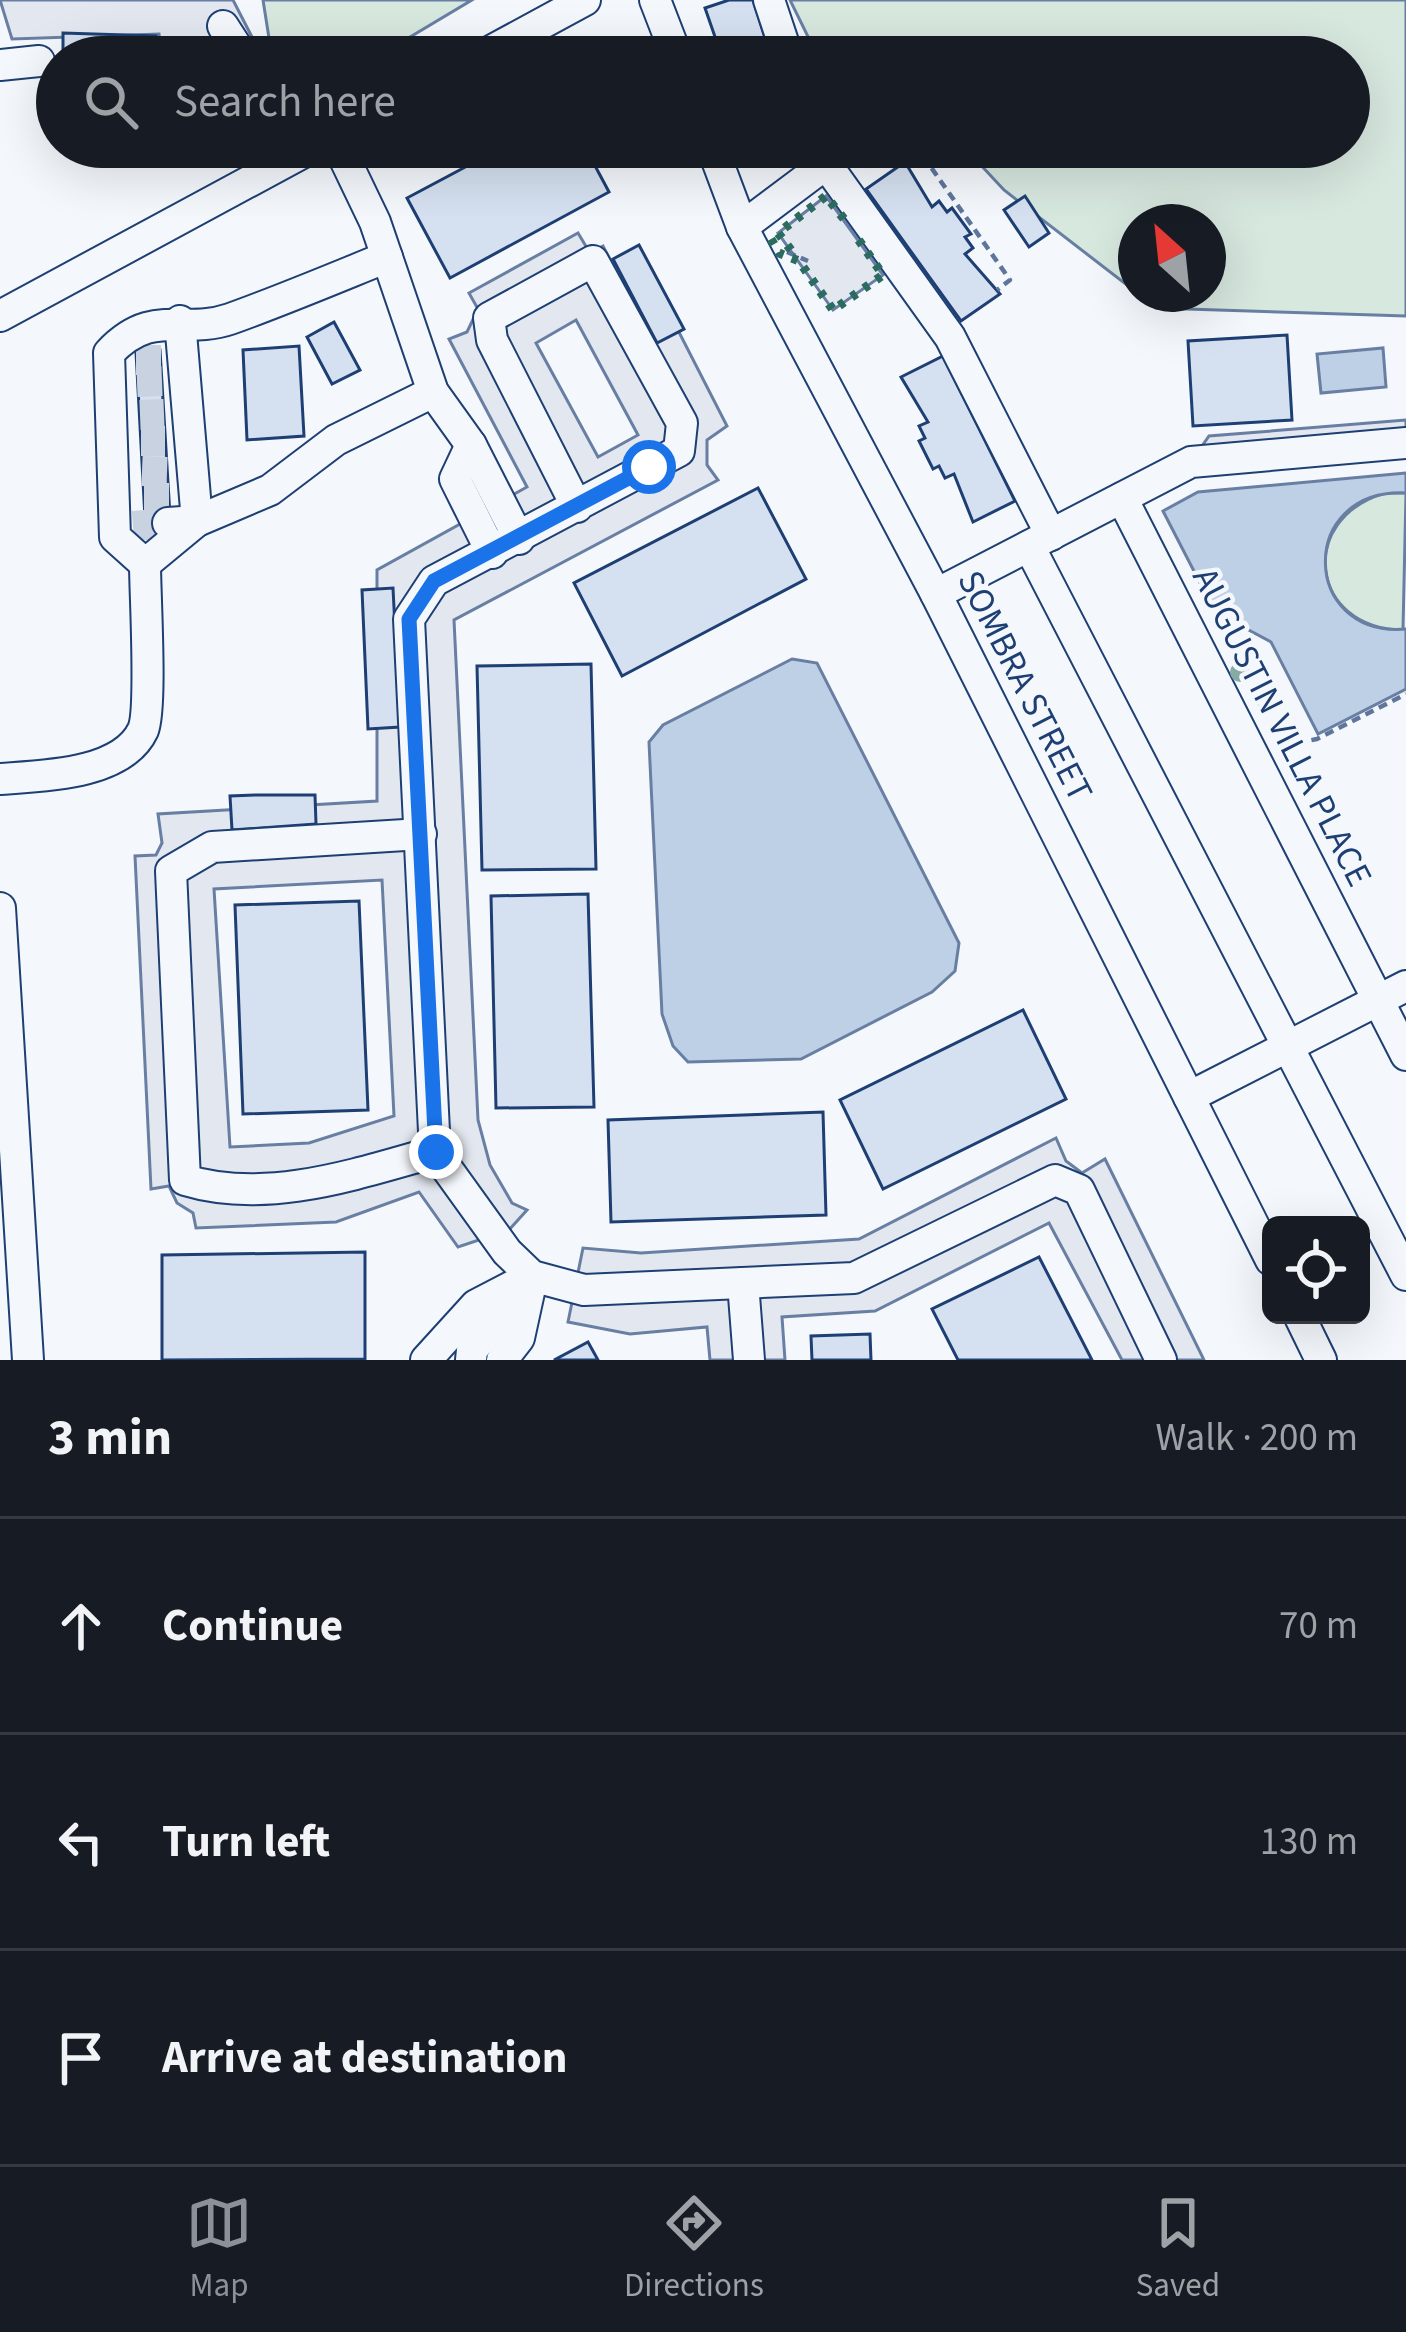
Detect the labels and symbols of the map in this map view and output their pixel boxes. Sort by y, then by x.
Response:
north arrow [1118,204,1226,312]
route start [622,440,676,494]
street label: AUGUSTIN VILLA PLACE [1179,559,1385,895]
street label: SOMBRA STREET [945,562,1105,810]
route end [409,1125,463,1179]

